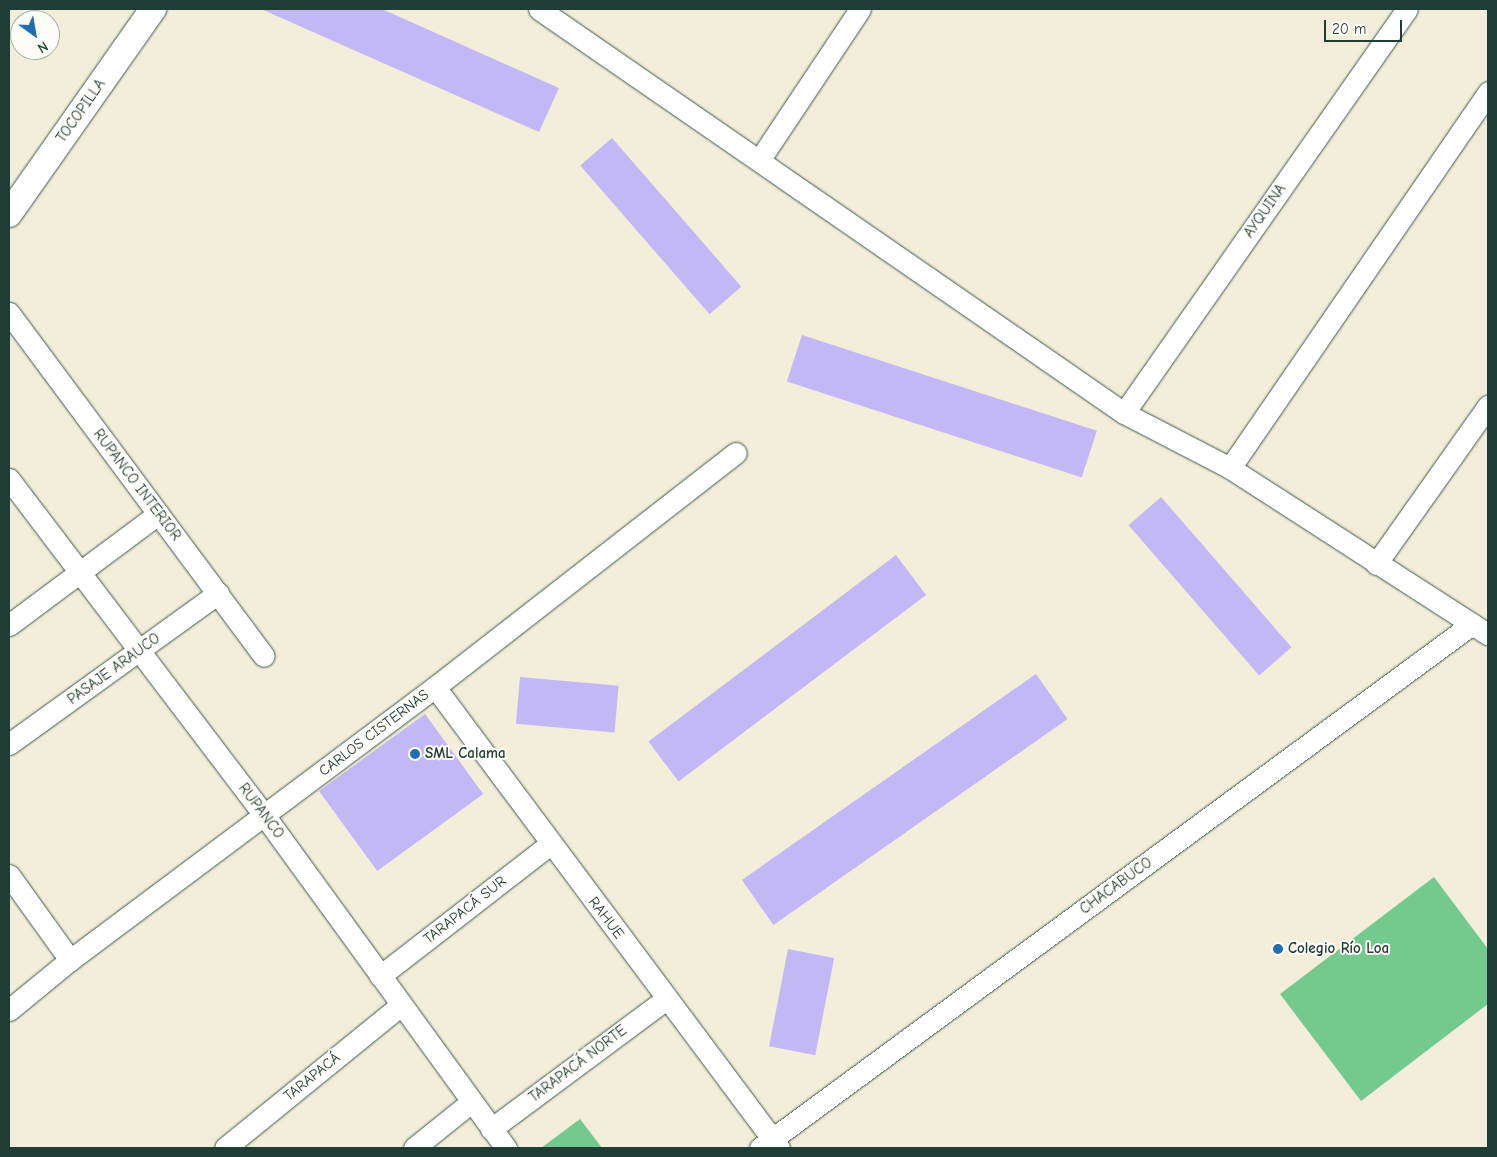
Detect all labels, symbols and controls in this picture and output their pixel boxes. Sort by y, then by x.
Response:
north arrow [10,10,60,60]
scale bar [1327,10,1404,42]
text: 20 m [1332,20,1366,38]
text: N [34,38,51,57]
street label: TOCOPILLA [53,76,109,146]
street label: AYQUINA [1240,181,1290,241]
street label: RUPANCO INTERIOR [89,426,185,544]
street label: PASAJE ARAUCO [64,629,164,709]
street label: CARLOS CISTERNAS [316,686,432,780]
place label: SML Calama [425,745,506,763]
marker: SML Calama [409,748,421,760]
street label: RUPANCO [234,780,288,842]
street label: CHACABUCO [1076,854,1156,918]
street label: TARAPACÁ SUR [420,872,510,948]
street label: RAHUE [584,893,628,943]
place label: Colegio Río Loa [1288,940,1389,958]
marker: Colegio Río Loa [1272,943,1284,955]
street label: TARAPACÁ NORTE [526,1021,630,1107]
street label: TARAPACÁ [280,1049,344,1105]

